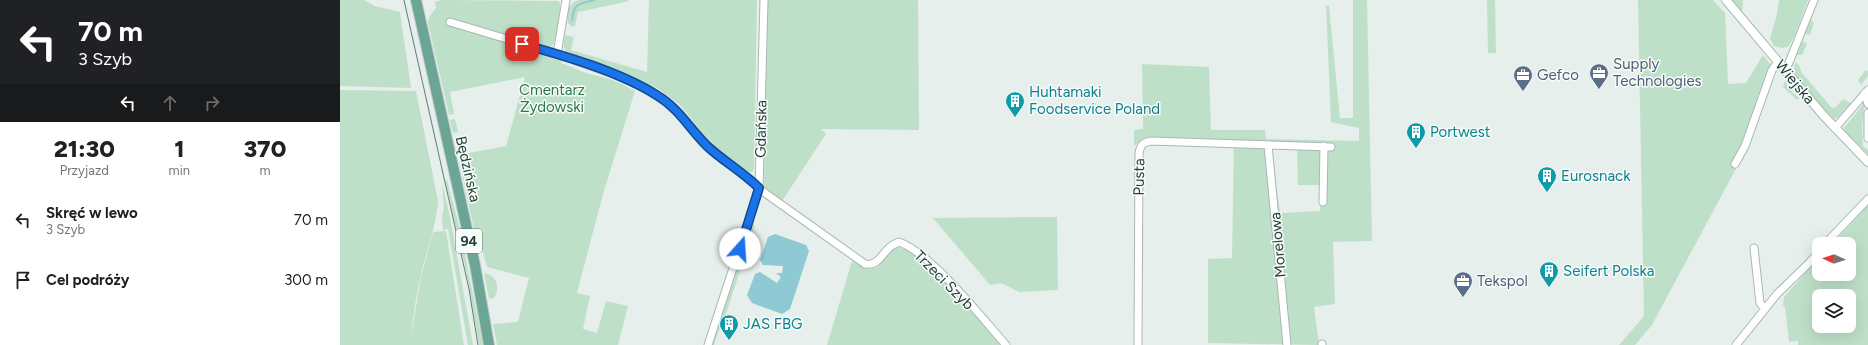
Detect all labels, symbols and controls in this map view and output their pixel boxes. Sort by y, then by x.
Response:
text: 70 m [78,14,143,48]
icon: left [12,16,64,68]
pin [505,27,539,61]
icon: arrive [511,33,533,55]
text: 3 Szyb [78,48,132,70]
place label: Supply Technologies [1613,55,1702,90]
street label: Wiejska [1771,56,1819,108]
office icon: Supply Technologies [1588,62,1610,90]
office icon: Gefco [1512,64,1534,92]
place label: Gefco [1537,66,1579,84]
park label: Cmentarz Żydowski [519,81,585,116]
place label: Huhtamaki Foodservice Poland [1029,83,1160,118]
building icon: Huhtamaki Foodservice Poland [1004,90,1026,118]
icon: left [117,92,139,114]
icon: ahead [159,92,181,114]
icon: right [201,92,223,114]
street label: Gdańska [751,100,771,158]
building icon: Portwest [1405,121,1427,149]
place label: Portwest [1430,123,1491,141]
text: 21:30 [54,134,115,163]
text: 1 [174,134,184,163]
text: 370 [244,134,286,163]
street label: Będzińska [452,134,484,204]
street label: Pusta [1130,158,1148,196]
text: Przyjazd [60,163,109,178]
text: min [169,163,190,178]
text: m [259,163,271,178]
building icon: Eurosnack [1536,165,1558,193]
place label: Eurosnack [1561,167,1631,185]
text: Skręć w lewo [46,204,138,222]
icon: left [12,209,34,231]
text: 70 m [294,211,328,229]
street label: Morelowa [1266,211,1290,279]
text: 3 Szyb [46,222,85,237]
position arrow [719,228,761,270]
road number: 94 [456,229,482,253]
north arrow [1812,237,1856,281]
map controls [1812,237,1856,333]
street label: Trzeci Szyb [910,246,978,314]
building icon: Seifert Polska [1538,260,1560,288]
place label: Seifert Polska [1563,262,1654,280]
icon: arrive [12,269,34,291]
office icon: Tekspol [1452,270,1474,298]
text: Cel podróży [46,271,129,289]
text: 300 m [284,271,328,289]
place label: Tekspol [1477,272,1528,290]
button: layers [1812,289,1856,333]
building icon: JAS FBG [718,313,740,341]
place label: JAS FBG [743,315,803,333]

